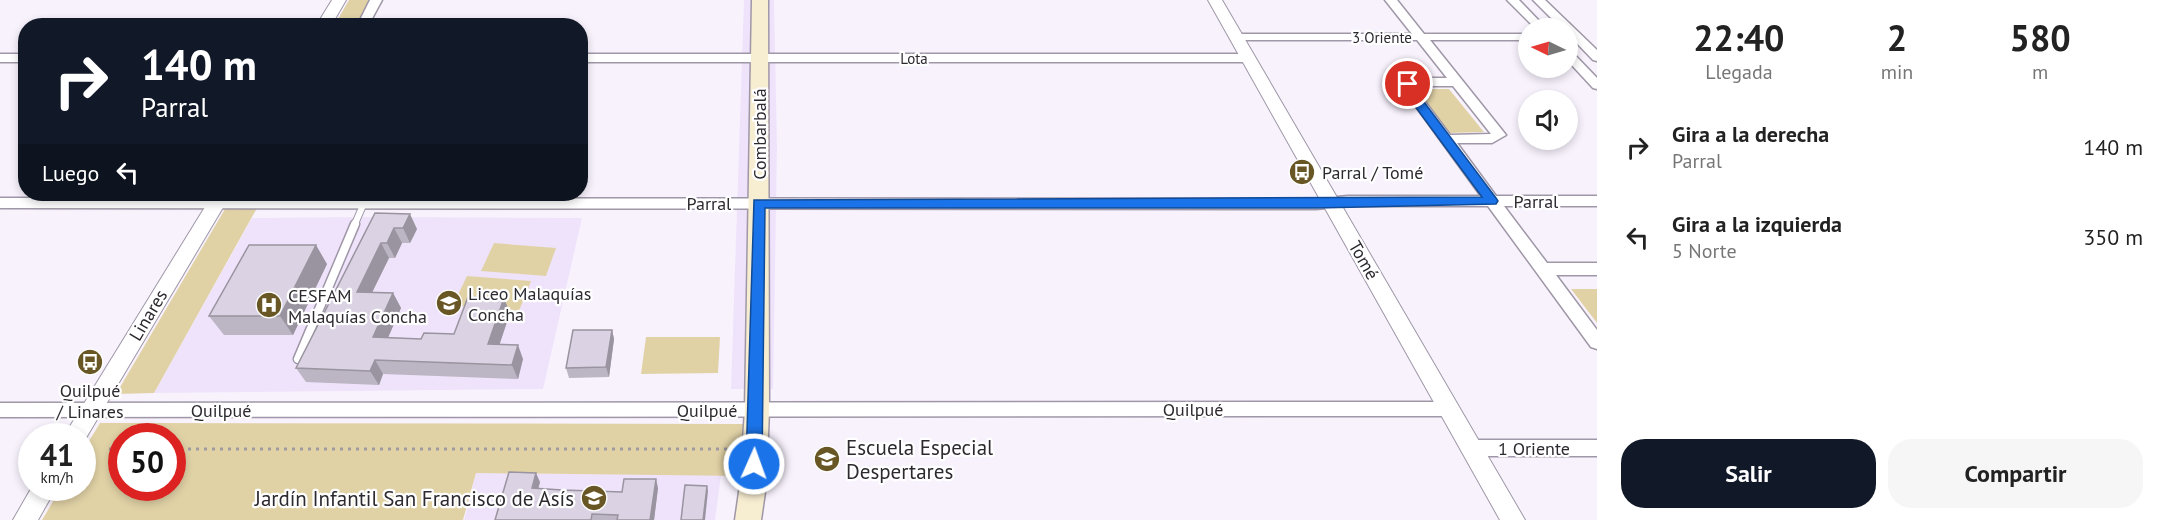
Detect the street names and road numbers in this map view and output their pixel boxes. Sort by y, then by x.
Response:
street label: 3 Oriente [1352,28,1412,47]
street label: Lota [900,49,928,68]
street label: Combarbalá [748,88,771,180]
street label: Parral [1514,190,1559,213]
street label: Parral [687,192,732,215]
street label: Tomé [1344,236,1384,284]
street label: Linares [124,285,172,345]
street label: Quilpué [1163,398,1223,421]
street label: Quilpué [191,399,251,422]
street label: Quilpué [677,399,737,422]
street label: 1 Oriente [1498,437,1570,460]

